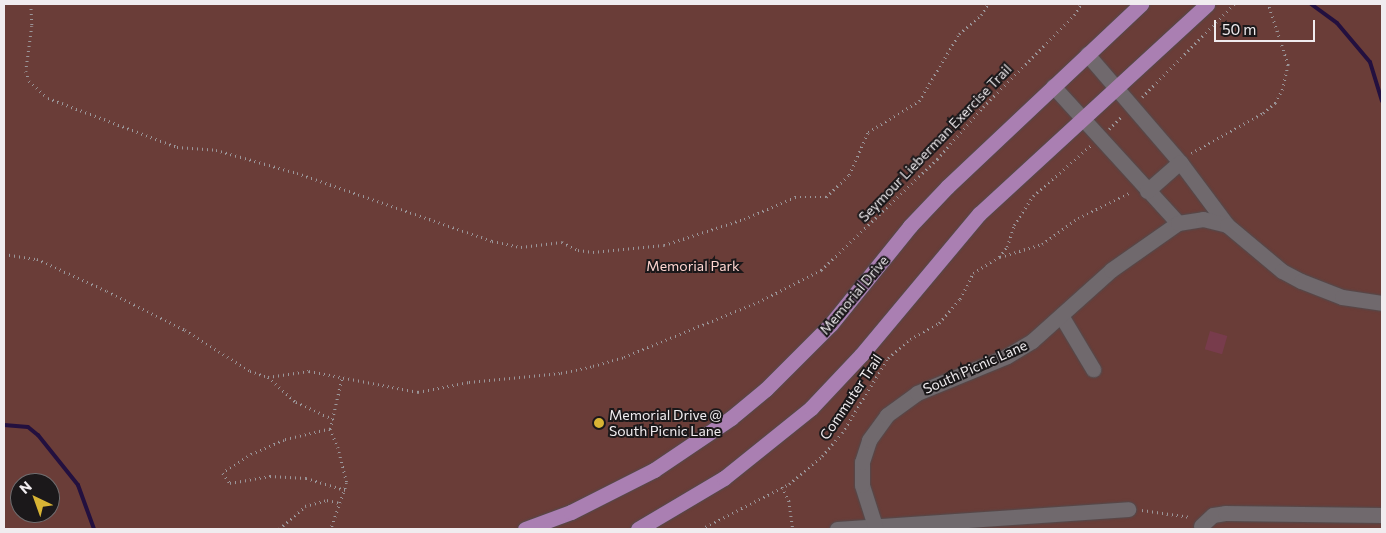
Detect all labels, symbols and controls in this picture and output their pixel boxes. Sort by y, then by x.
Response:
scale bar [1216,10,1317,42]
text: 50 m [1222,20,1256,38]
street label: Seymour Lieberman Exercise Trail [855,61,1015,225]
street label: Memorial Drive [816,252,892,338]
park label: Memorial Park [646,258,740,274]
street label: South Picnic Lane [920,337,1030,397]
street label: Commuter Trail [816,351,886,443]
place label: Memorial Drive @ South Picnic Lane [609,407,722,440]
marker: Memorial Drive @ South Picnic Lane [593,417,605,429]
north arrow [10,473,60,523]
text: N [16,477,35,497]

